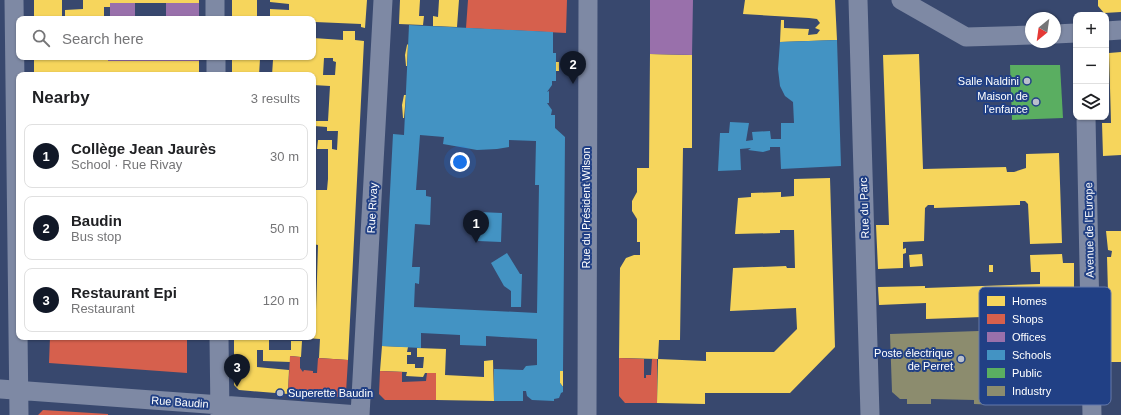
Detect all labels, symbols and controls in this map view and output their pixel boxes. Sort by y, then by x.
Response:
north arrow [1025,12,1061,48]
map controls [1073,12,1109,120]
button: + [1073,12,1109,48]
search box [16,16,316,60]
icon: search [30,27,52,49]
text: Search here [62,30,144,47]
button: − [1073,48,1109,84]
pin: 2 [560,51,586,84]
place label: Salle Naldini [958,75,1019,87]
marker: Salle Naldini [1022,76,1032,86]
button: layers [1073,84,1109,120]
text: Nearby [32,88,90,107]
place label: Maison de l'enfance [977,90,1028,115]
text: 3 results [251,91,300,106]
marker: Maison de l'enfance [1031,97,1041,107]
text: Collège Jean Jaurès [71,140,216,157]
street label: Rue du Président Wilson [580,147,592,269]
text: 1 [42,149,50,164]
text: 30 m [270,149,299,164]
your location [450,152,470,172]
text: School · Rue Rivay [71,157,182,172]
street label: Rue du Parc [857,177,871,239]
street label: Rue Rivay [365,182,379,234]
street label: Avenue de l'Europe [1082,182,1096,278]
pin: 1 [463,210,489,243]
text: Baudin [71,212,122,229]
text: 2 [42,221,50,236]
text: 50 m [270,221,299,236]
text: Bus stop [71,229,122,244]
text: Restaurant Epi [71,284,177,301]
legend [979,287,1111,405]
text: 3 [42,293,50,308]
text: 120 m [263,293,299,308]
text: Homes [1012,295,1047,307]
text: Restaurant [71,301,135,316]
text: Shops [1012,313,1044,325]
text: Offices [1012,331,1047,343]
place label: Poste électrique de Perret [874,347,953,372]
text: Schools [1012,349,1052,361]
pin: 3 [224,354,250,387]
marker: Poste électrique de Perret [956,354,966,364]
text: Public [1012,367,1042,379]
text: Industry [1012,385,1052,397]
place label: Superette Baudin [288,387,373,399]
marker: Superette Baudin [275,388,285,398]
street label: Rue Baudin [151,394,209,410]

